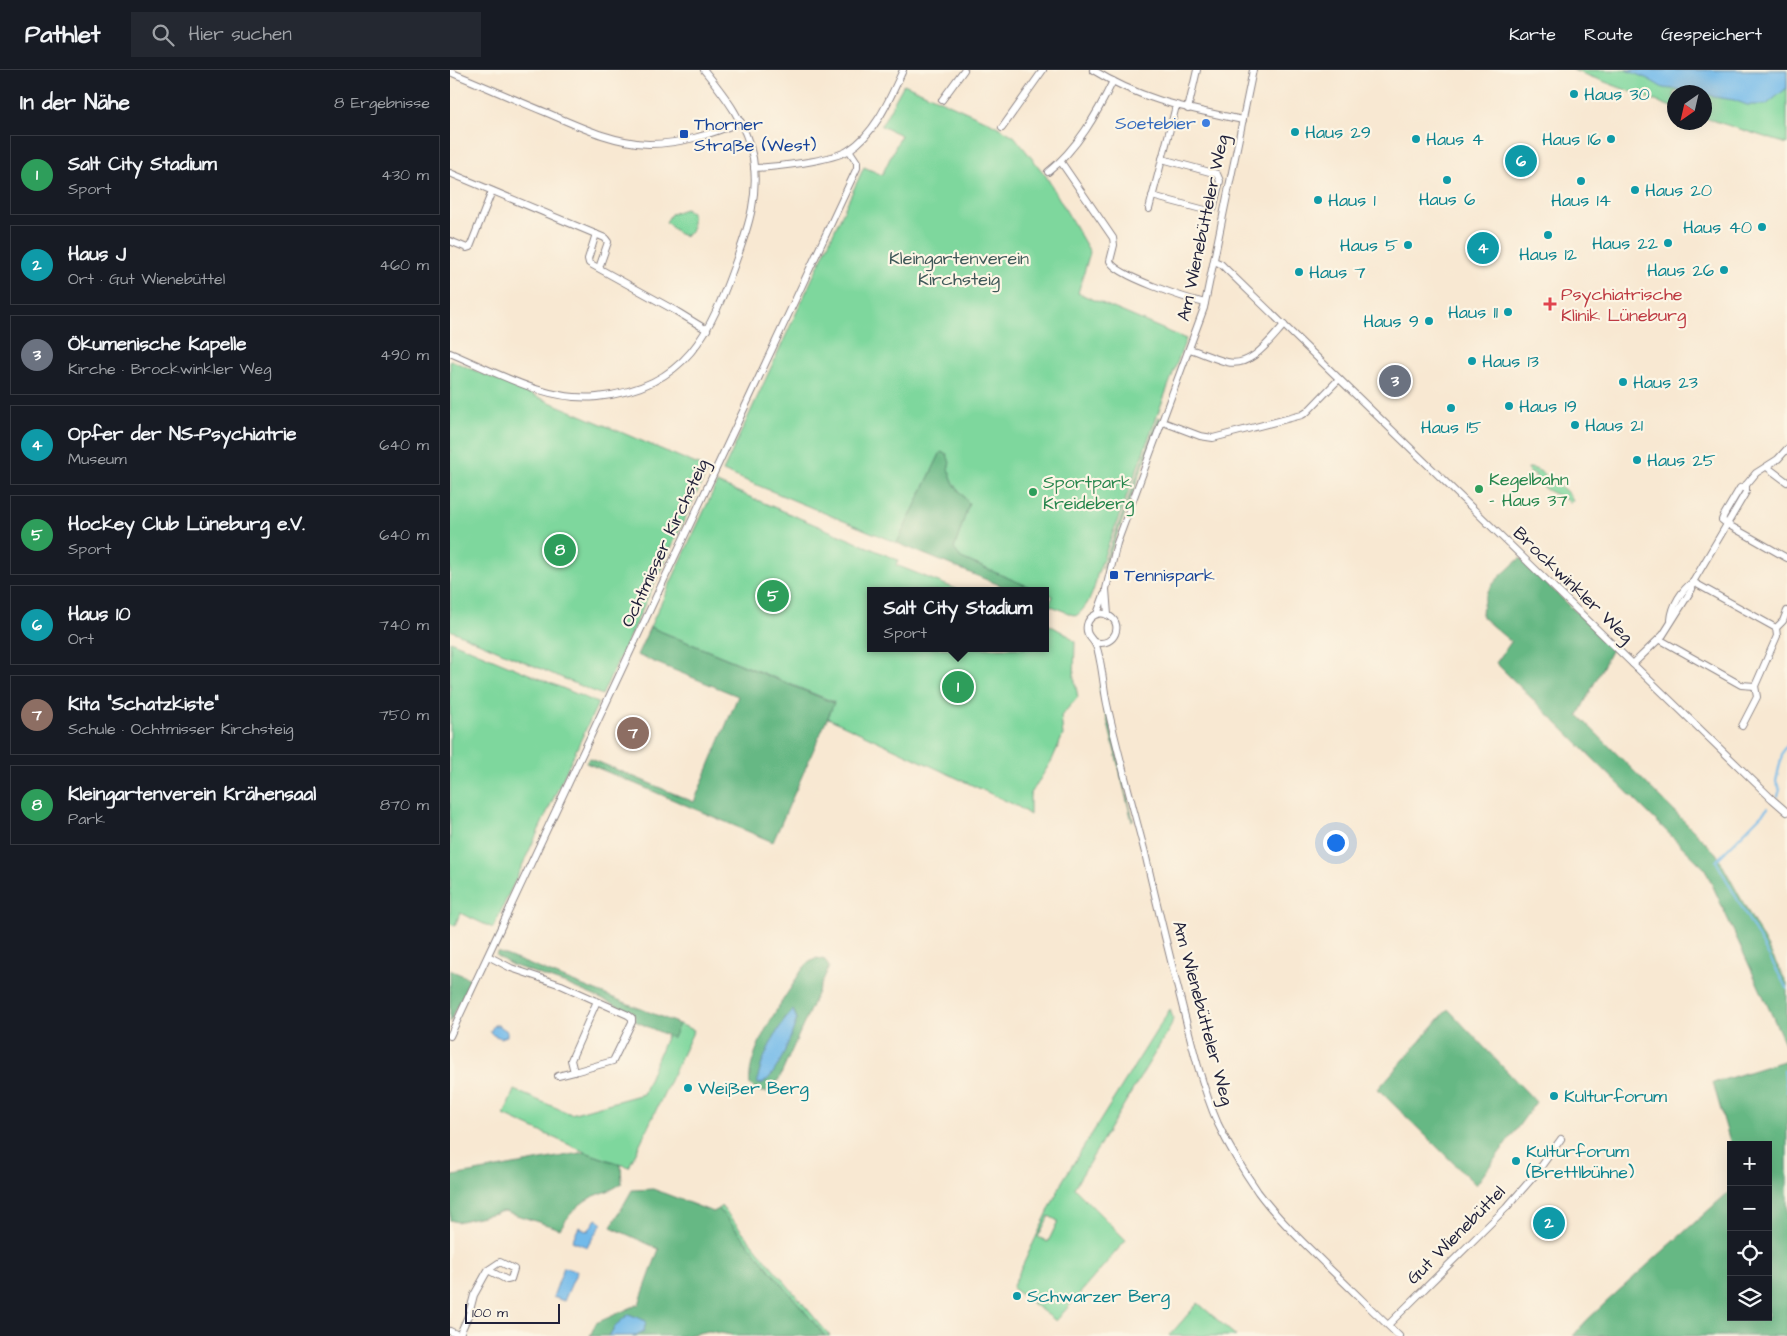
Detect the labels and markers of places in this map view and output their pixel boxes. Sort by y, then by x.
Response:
place label: Haus 30 [1584,82,1650,107]
marker: Haus 30 [1568,88,1580,100]
place label: Soetebier [1115,111,1196,136]
place label: Thorner Straße (West) [694,112,816,158]
marker: Soetebier [1200,117,1212,129]
place label: Haus 29 [1305,120,1371,145]
marker: Haus 29 [1289,126,1301,138]
place label: Haus 4 [1426,127,1484,152]
place label: Haus 16 [1542,127,1601,152]
marker: Thorner Straße (West) [678,128,690,140]
marker: Haus 4 [1410,133,1422,145]
marker: Haus 16 [1605,133,1617,145]
pin: 6 [1505,142,1537,180]
marker: Haus 6 [1441,174,1453,186]
marker: Haus 14 [1575,175,1587,187]
place label: Haus 20 [1645,178,1712,203]
marker: Haus 20 [1629,184,1641,196]
place label: Haus 6 [1419,187,1475,212]
place label: Haus 1 [1328,188,1376,213]
place label: Haus 14 [1551,188,1611,213]
marker: Haus 1 [1312,194,1324,206]
place label: Haus 40 [1683,215,1752,240]
marker: Haus 40 [1756,221,1768,233]
pin: 4 [1467,229,1499,267]
marker: Haus 12 [1542,229,1554,241]
place label: Haus 22 [1592,231,1659,256]
place label: Haus 5 [1340,233,1398,258]
marker: Haus 22 [1662,237,1674,249]
marker: Haus 5 [1402,239,1414,251]
place label: Haus 12 [1519,242,1578,267]
place label: Haus 26 [1647,258,1714,283]
place label: Haus 7 [1309,260,1366,285]
marker: Haus 26 [1718,264,1730,276]
marker: Haus 7 [1293,266,1305,278]
place label: Psychiatrische Klinik Lüneburg [1561,282,1686,329]
marker: Psychiatrische Klinik Lüneburg [1543,297,1557,311]
place label: Haus 11 [1448,300,1498,325]
marker: Haus 11 [1502,306,1514,318]
place label: Haus 9 [1363,309,1419,334]
marker: Haus 9 [1423,315,1435,327]
place label: Haus 13 [1482,349,1539,374]
marker: Haus 13 [1466,355,1478,367]
pin: 3 [1379,362,1411,400]
place label: Haus 23 [1633,370,1698,395]
marker: Haus 23 [1617,376,1629,388]
place label: Haus 19 [1519,394,1577,419]
marker: Haus 19 [1503,400,1515,412]
marker: Haus 15 [1445,402,1457,414]
place label: Haus 21 [1585,413,1643,438]
place label: Haus 15 [1421,415,1481,440]
marker: Haus 21 [1569,419,1581,431]
place label: Haus 25 [1647,448,1716,473]
marker: Haus 25 [1631,454,1643,466]
place label: Kegelbahn - Haus 37 [1489,467,1569,513]
place label: Sportpark Kreideberg [1043,470,1134,517]
marker: Kegelbahn - Haus 37 [1473,483,1485,495]
marker: Sportpark Kreideberg [1027,486,1039,498]
pin: 8 [544,531,576,569]
place label: Tennispark [1124,563,1215,588]
marker: Tennispark [1108,569,1120,581]
pin: 5 [757,577,789,615]
pin: 1 [942,668,974,706]
pin: 7 [617,714,649,752]
place label: Weißer Berg [698,1076,809,1102]
marker: Weißer Berg [682,1082,694,1094]
place label: Kulturforum [1564,1084,1667,1109]
marker: Kulturforum [1548,1090,1560,1102]
place label: Kulturforum (Brettlbühne) [1526,1139,1634,1185]
marker: Kulturforum (Brettlbühne) [1510,1155,1522,1167]
pin: 2 [1533,1204,1565,1242]
place label: Schwarzer Berg [1027,1284,1170,1310]
marker: Schwarzer Berg [1011,1290,1023,1302]

